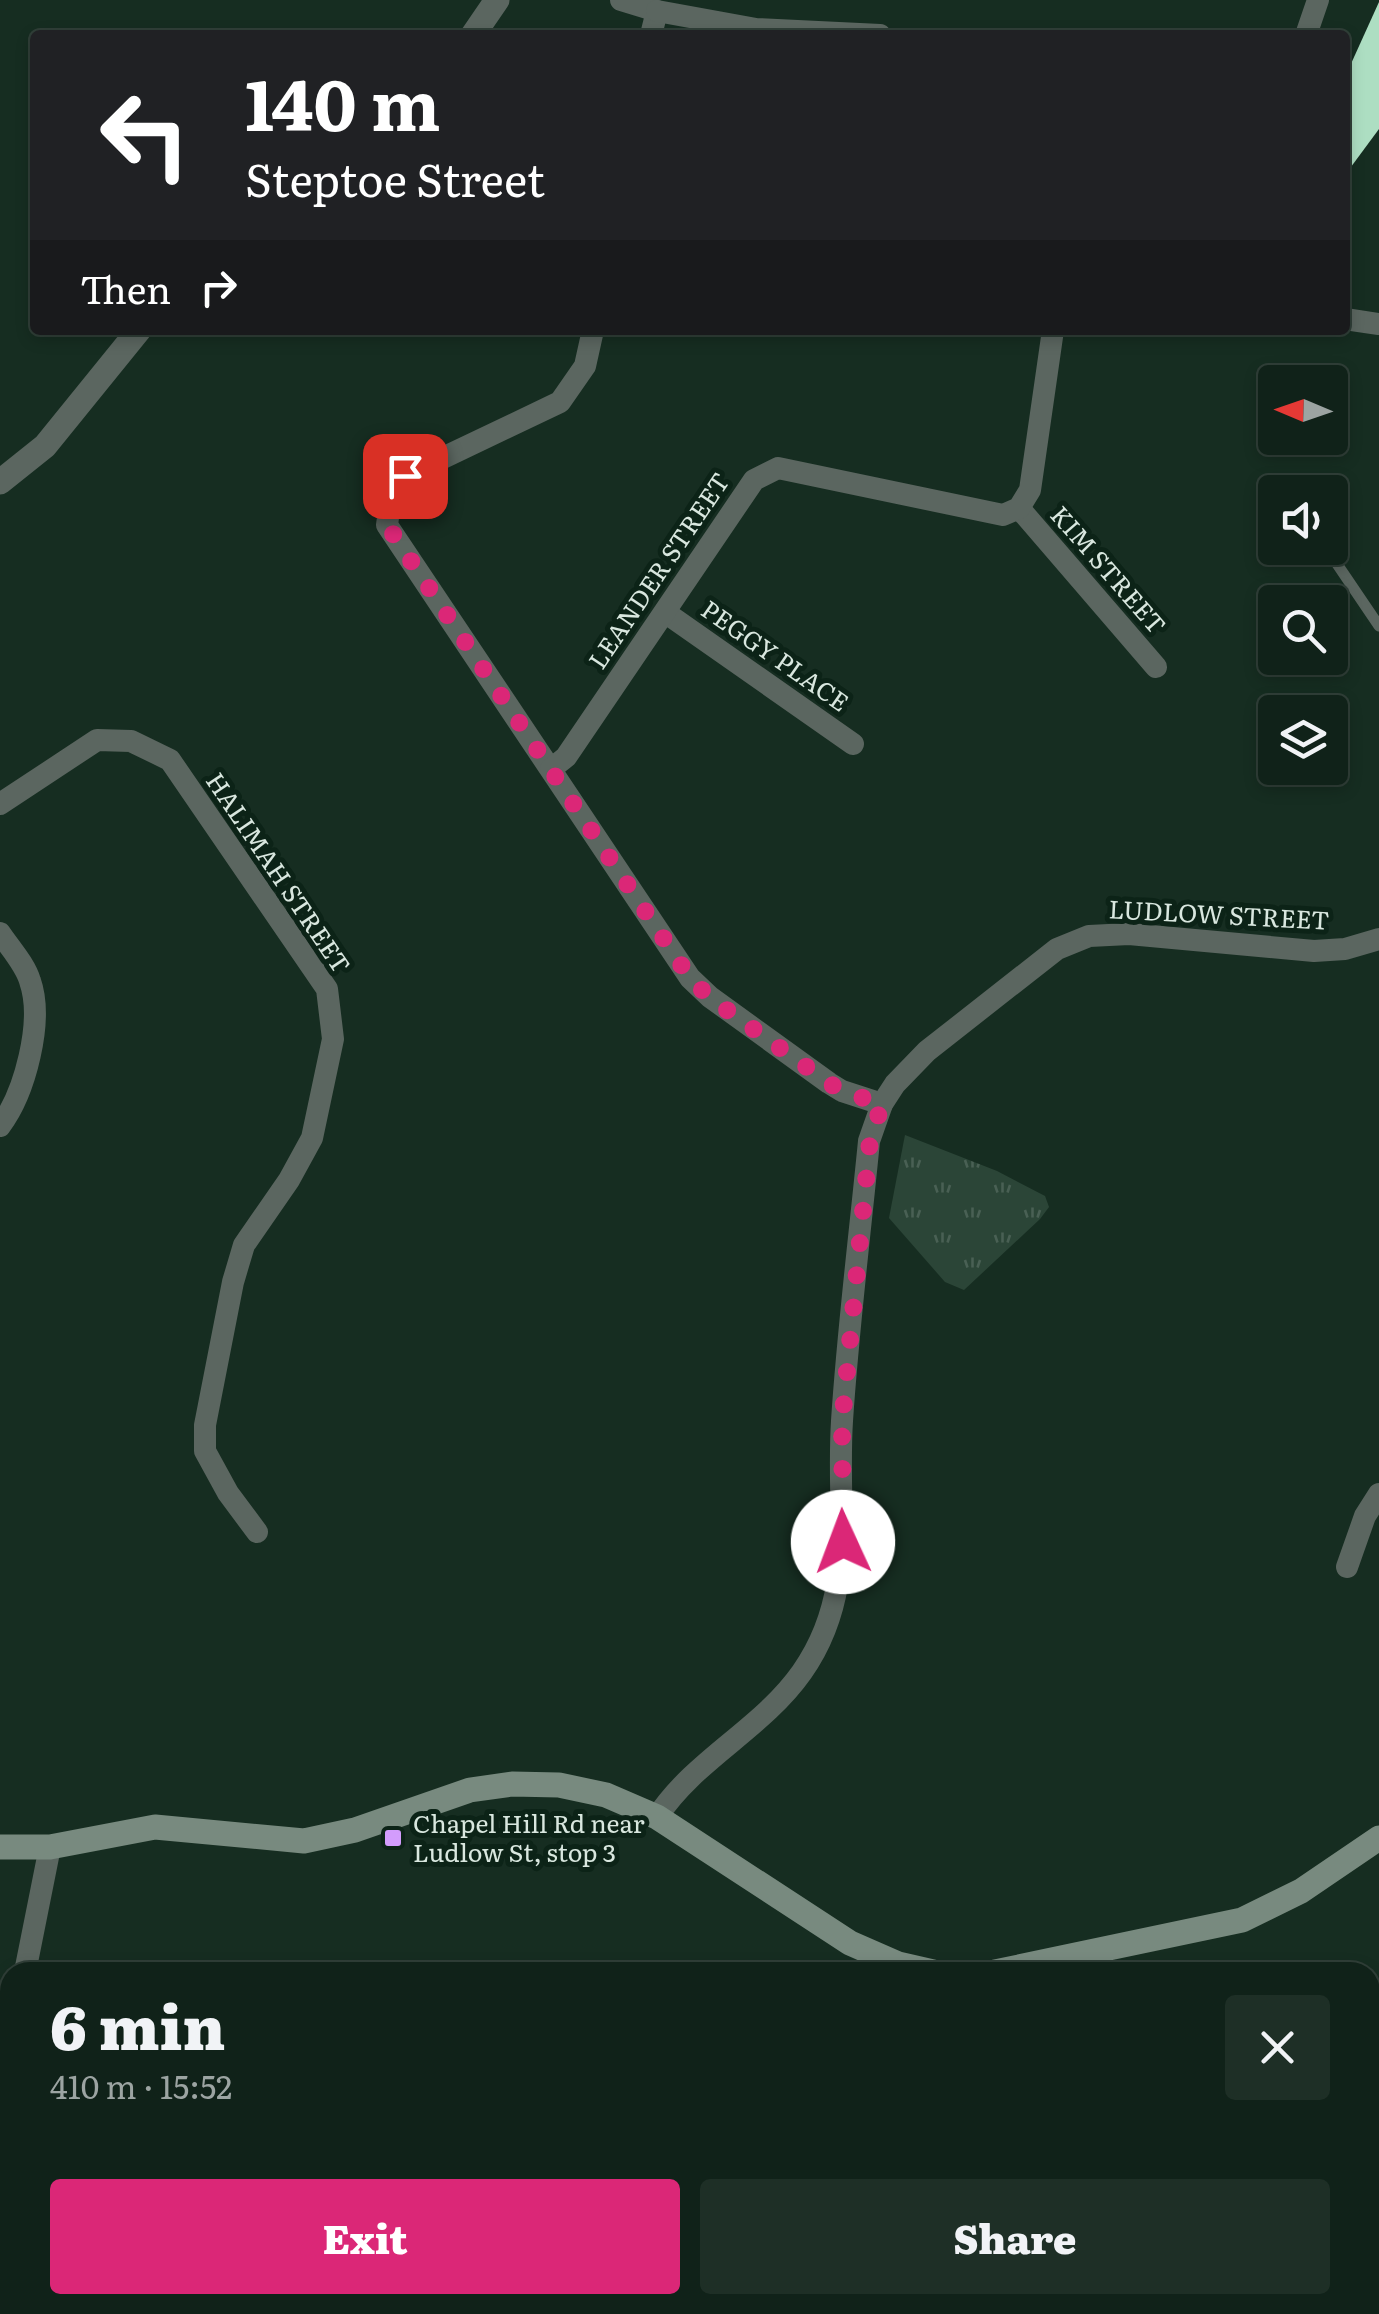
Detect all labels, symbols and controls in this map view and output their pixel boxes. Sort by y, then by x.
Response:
text: 140 m [245,49,440,153]
icon: left [80,70,210,200]
text: Steptoe Street [245,144,545,211]
text: Then [80,259,171,316]
icon: right [191,260,246,315]
north arrow [1258,365,1348,455]
map controls [1258,365,1348,785]
pin [363,434,448,519]
icon: arrive [378,449,433,504]
street label: LEANDER STREET [578,465,737,676]
button: sound [1258,475,1348,565]
street label: KIM STREET [1043,497,1175,641]
button: search [1258,585,1348,675]
street label: PEGGY PLACE [695,590,857,719]
button: layers [1258,695,1348,785]
street label: HALIMAH STREET [198,764,360,980]
street label: LUDLOW STREET [1108,889,1330,938]
position arrow [791,1490,895,1594]
place label: Chapel Hill Rd near Ludlow St, stop 3 [413,1804,645,1870]
marker: Chapel Hill Rd near Ludlow St, stop 3 [382,1827,404,1849]
text: 6 min [50,1979,225,2068]
button: close [1225,1995,1330,2100]
text: 410 m · 15:52 [50,2061,232,2109]
button: Exit [50,2179,680,2294]
button: Share [700,2179,1330,2294]

